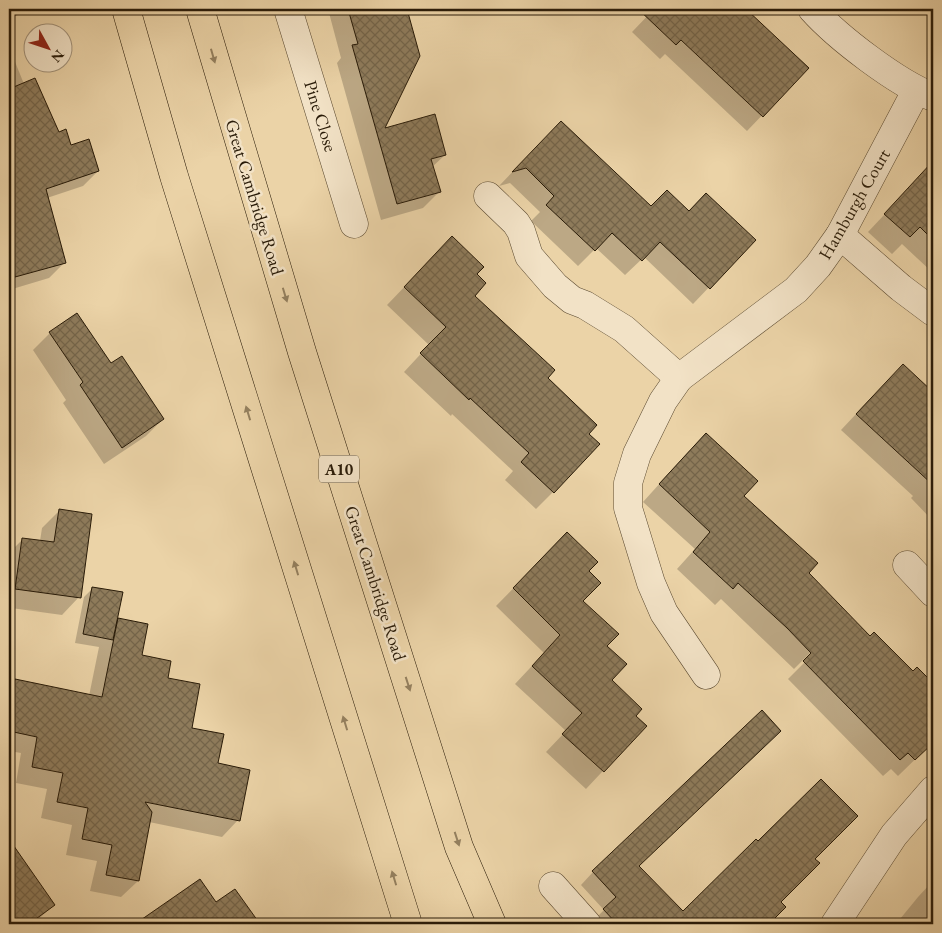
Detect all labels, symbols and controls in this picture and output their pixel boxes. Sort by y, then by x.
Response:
north arrow [22,22,72,72]
text: N [47,46,68,67]
one-way arrow [210,48,218,63]
street label: Pine Close [299,78,343,154]
street label: Great Cambridge Road [220,116,290,278]
street label: Hamburgh Court [813,144,895,263]
one-way arrow [281,288,289,303]
one-way arrow [243,405,251,420]
road number: A10 [319,456,359,482]
street label: Great Cambridge Road [340,503,412,664]
one-way arrow [292,560,300,575]
one-way arrow [404,676,412,691]
one-way arrow [341,715,349,730]
one-way arrow [453,831,461,846]
one-way arrow [389,870,397,885]

